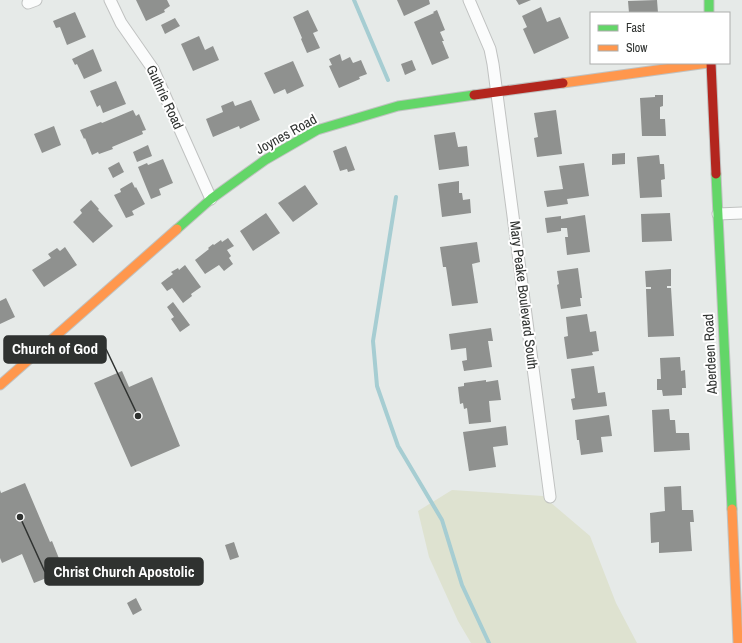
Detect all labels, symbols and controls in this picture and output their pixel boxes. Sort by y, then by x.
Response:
legend [590,12,730,64]
text: Fast [626,20,645,36]
text: Slow [626,40,648,56]
street label: Guthrie Road [142,62,188,132]
street label: Joynes Road [252,110,320,158]
street label: Mary Peake Boulevard South [506,220,542,370]
street label: Aberdeen Road [699,313,721,396]
callout: Church of God [4,336,106,363]
text: Church of God [12,338,98,359]
callout: Christ Church Apostolic [45,558,203,585]
text: Christ Church Apostolic [53,561,195,582]

